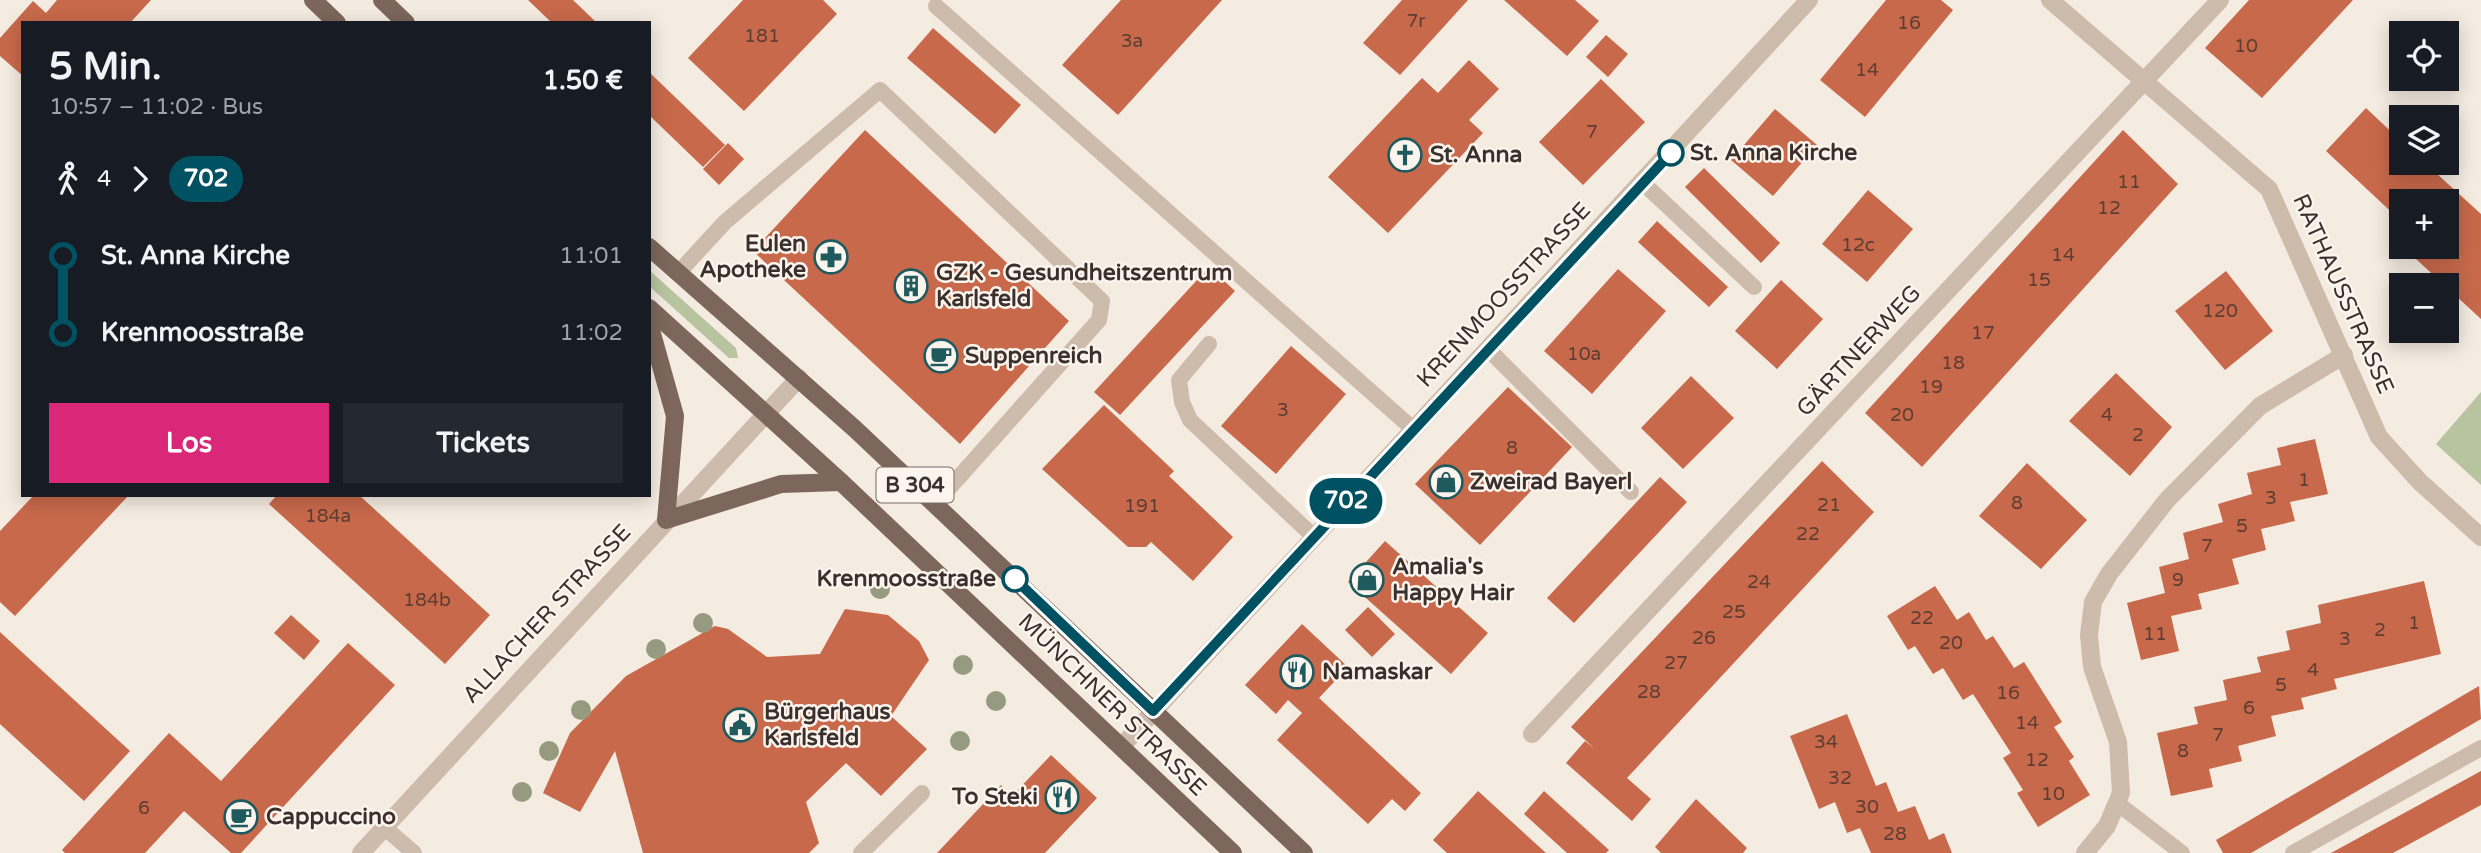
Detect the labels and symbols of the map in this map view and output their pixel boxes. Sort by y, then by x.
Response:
house number: 7r [1406,10,1426,32]
house number: 16 [1897,12,1921,34]
house number: 181 [744,25,780,47]
house number: 3a [1121,30,1143,52]
house number: 10 [2234,35,2258,57]
house number: 14 [1855,59,1879,81]
house number: 7 [1586,121,1598,143]
church icon: St. Anna [1386,136,1424,174]
place label: St. Anna Kirche [1690,139,1857,167]
marker: St. Anna Kirche [1658,140,1684,166]
place label: St. Anna [1430,141,1522,169]
house number: 11 [2117,171,2141,193]
street label: RATHAUSSTRASSE [2286,190,2400,398]
street label: KRENMOOSSTRASSE [1411,197,1597,393]
house number: 12 [2097,197,2121,219]
place label: Eulen Apotheke [699,230,806,284]
house number: 12c [1841,234,1875,256]
pharmacy icon: Eulen Apotheke [812,238,850,276]
house number: 14 [2051,244,2075,266]
place label: GZK - Gesundheitszentrum Karlsfeld [936,259,1232,313]
building icon: GZK - Gesundheitszentrum Karlsfeld [892,267,930,305]
house number: 15 [2027,269,2051,291]
street label: GÄRTNERWEG [1791,279,1927,423]
house number: 120 [2202,300,2238,322]
house number: 17 [1971,322,1995,344]
cafe icon: Suppenreich [922,337,960,375]
place label: Suppenreich [965,342,1103,370]
house number: 10a [1567,343,1601,365]
house number: 18 [1941,352,1965,374]
house number: 19 [1919,376,1943,398]
house number: 3 [1277,399,1289,421]
house number: 20 [1890,404,1914,426]
house number: 4 [2101,404,2113,426]
house number: 2 [2132,424,2144,446]
house number: 8 [1506,437,1518,459]
shop icon: Zweirad Bayerl [1427,463,1465,501]
road number: B 304 [876,468,954,503]
place label: Zweirad Bayerl [1470,468,1632,496]
house number: 1 [2298,469,2310,491]
line badge: 702 [1306,478,1386,524]
house number: 3 [2265,487,2277,509]
house number: 8 [2011,492,2023,514]
house number: 21 [1817,494,1841,516]
house number: 191 [1124,495,1160,517]
house number: 184a [305,505,351,527]
house number: 5 [2236,515,2248,537]
street label: ALLACHER STRASSE [457,519,637,709]
house number: 22 [1796,523,1820,545]
house number: 7 [2201,535,2213,557]
place label: Amalia's Happy Hair [1392,553,1516,607]
shop icon: Amalia's Happy Hair [1348,561,1386,599]
place label: Krenmoosstraße [817,565,996,593]
marker: Krenmoosstraße [1002,566,1028,592]
house number: 9 [2172,569,2184,591]
house number: 24 [1747,571,1771,593]
house number: 184b [403,589,451,611]
house number: 25 [1722,601,1746,623]
house number: 22 [1910,607,1934,629]
street label: MÜNCHNER STRASSE [1012,608,1212,802]
house number: 1 [2408,612,2420,634]
house number: 2 [2374,619,2386,641]
house number: 11 [2143,623,2167,645]
house number: 26 [1692,627,1716,649]
house number: 3 [2339,628,2351,650]
house number: 20 [1939,632,1963,654]
house number: 27 [1664,652,1688,674]
restaurant icon: Namaskar [1278,653,1316,691]
place label: Namaskar [1322,658,1434,686]
house number: 4 [2307,659,2319,681]
house number: 5 [2275,674,2287,696]
house number: 28 [1637,681,1661,703]
house number: 16 [1996,682,2020,704]
house number: 6 [2243,697,2255,719]
place label: Bürgerhaus Karlsfeld [764,698,890,752]
public building icon: Bürgerhaus Karlsfeld [721,706,759,744]
house number: 14 [2015,712,2039,734]
house number: 7 [2212,724,2224,746]
house number: 34 [1814,731,1838,753]
house number: 8 [2177,740,2189,762]
house number: 12 [2025,749,2049,771]
house number: 32 [1828,767,1852,789]
restaurant icon: To Steki [1043,778,1081,816]
place label: To Steki [951,783,1038,811]
house number: 10 [2041,783,2065,805]
house number: 30 [1855,796,1879,818]
house number: 6 [138,797,150,819]
cafe icon: Cappuccino [222,798,260,836]
place label: Cappuccino [266,803,396,831]
house number: 28 [1883,823,1907,845]

